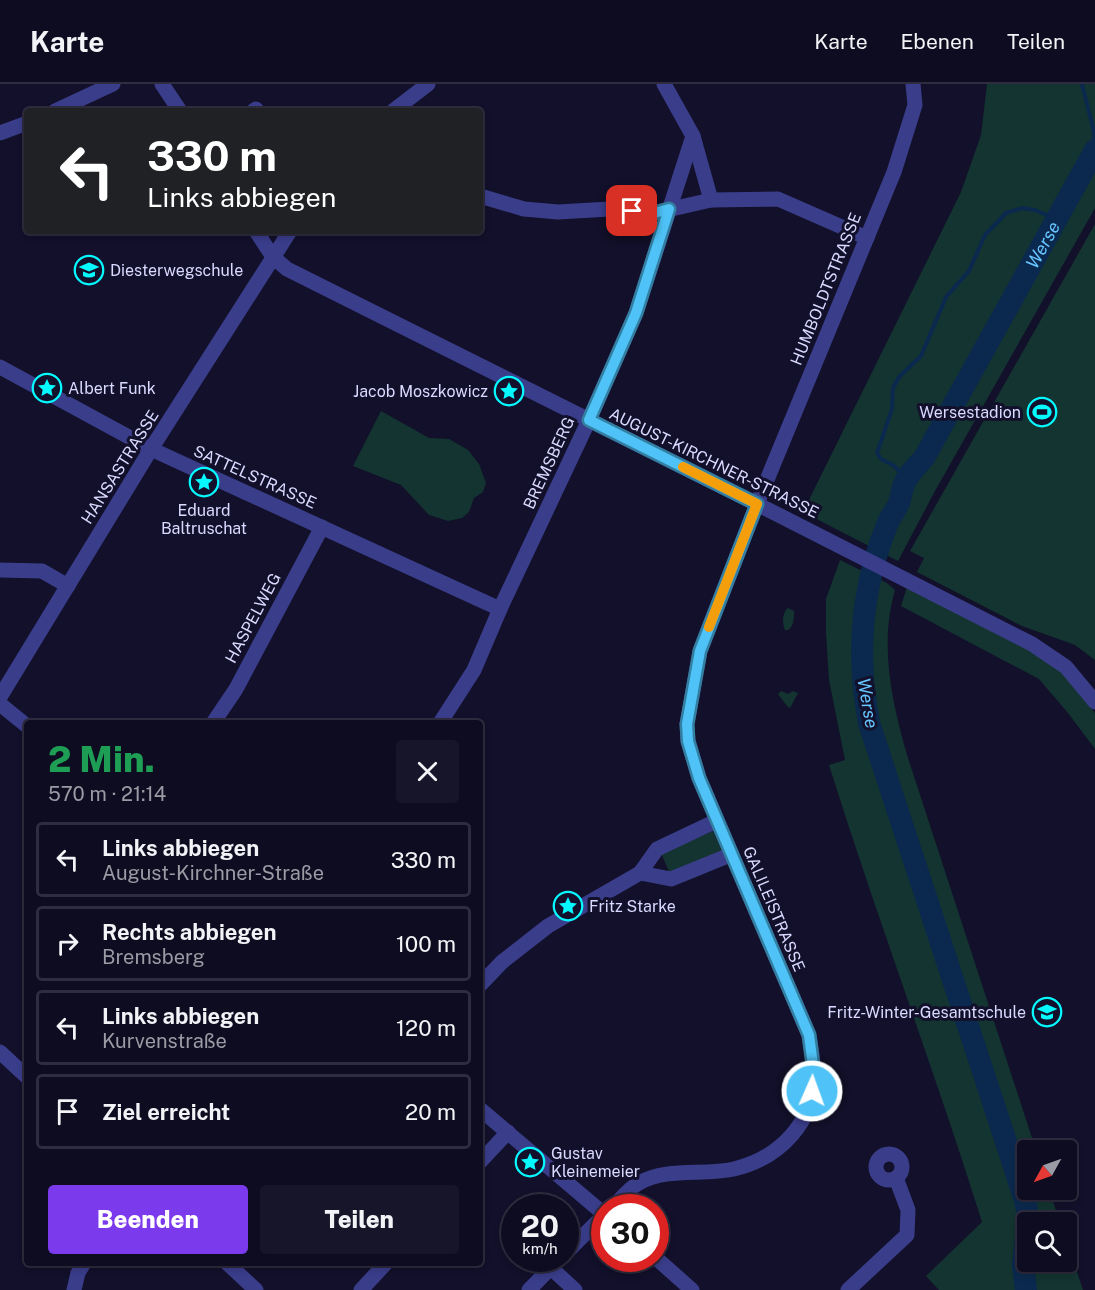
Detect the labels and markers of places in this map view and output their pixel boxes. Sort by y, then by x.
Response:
pin [606,185,657,236]
school or university icon: Diesterwegschule [73,254,105,286]
place label: Diesterwegschule [110,261,243,280]
place icon: Albert Funk [31,372,63,404]
place icon: Jacob Moszkowicz [493,375,525,407]
place label: Albert Funk [68,379,156,398]
place label: Jacob Moszkowicz [353,382,488,401]
sports icon: Wersestadion [1026,396,1058,428]
place label: Wersestadion [919,403,1021,422]
place icon: Eduard Baltruschat [188,466,220,498]
place label: Eduard Baltruschat [161,501,247,538]
place icon: Fritz Starke [552,890,584,922]
place label: Fritz Starke [589,897,676,916]
school or university icon: Fritz-Winter-Gesamtschule [1031,996,1063,1028]
place label: Fritz-Winter-Gesamtschule [827,1003,1026,1022]
place label: Gustav Kleinemeier [551,1144,640,1181]
place icon: Gustav Kleinemeier [514,1146,546,1178]

